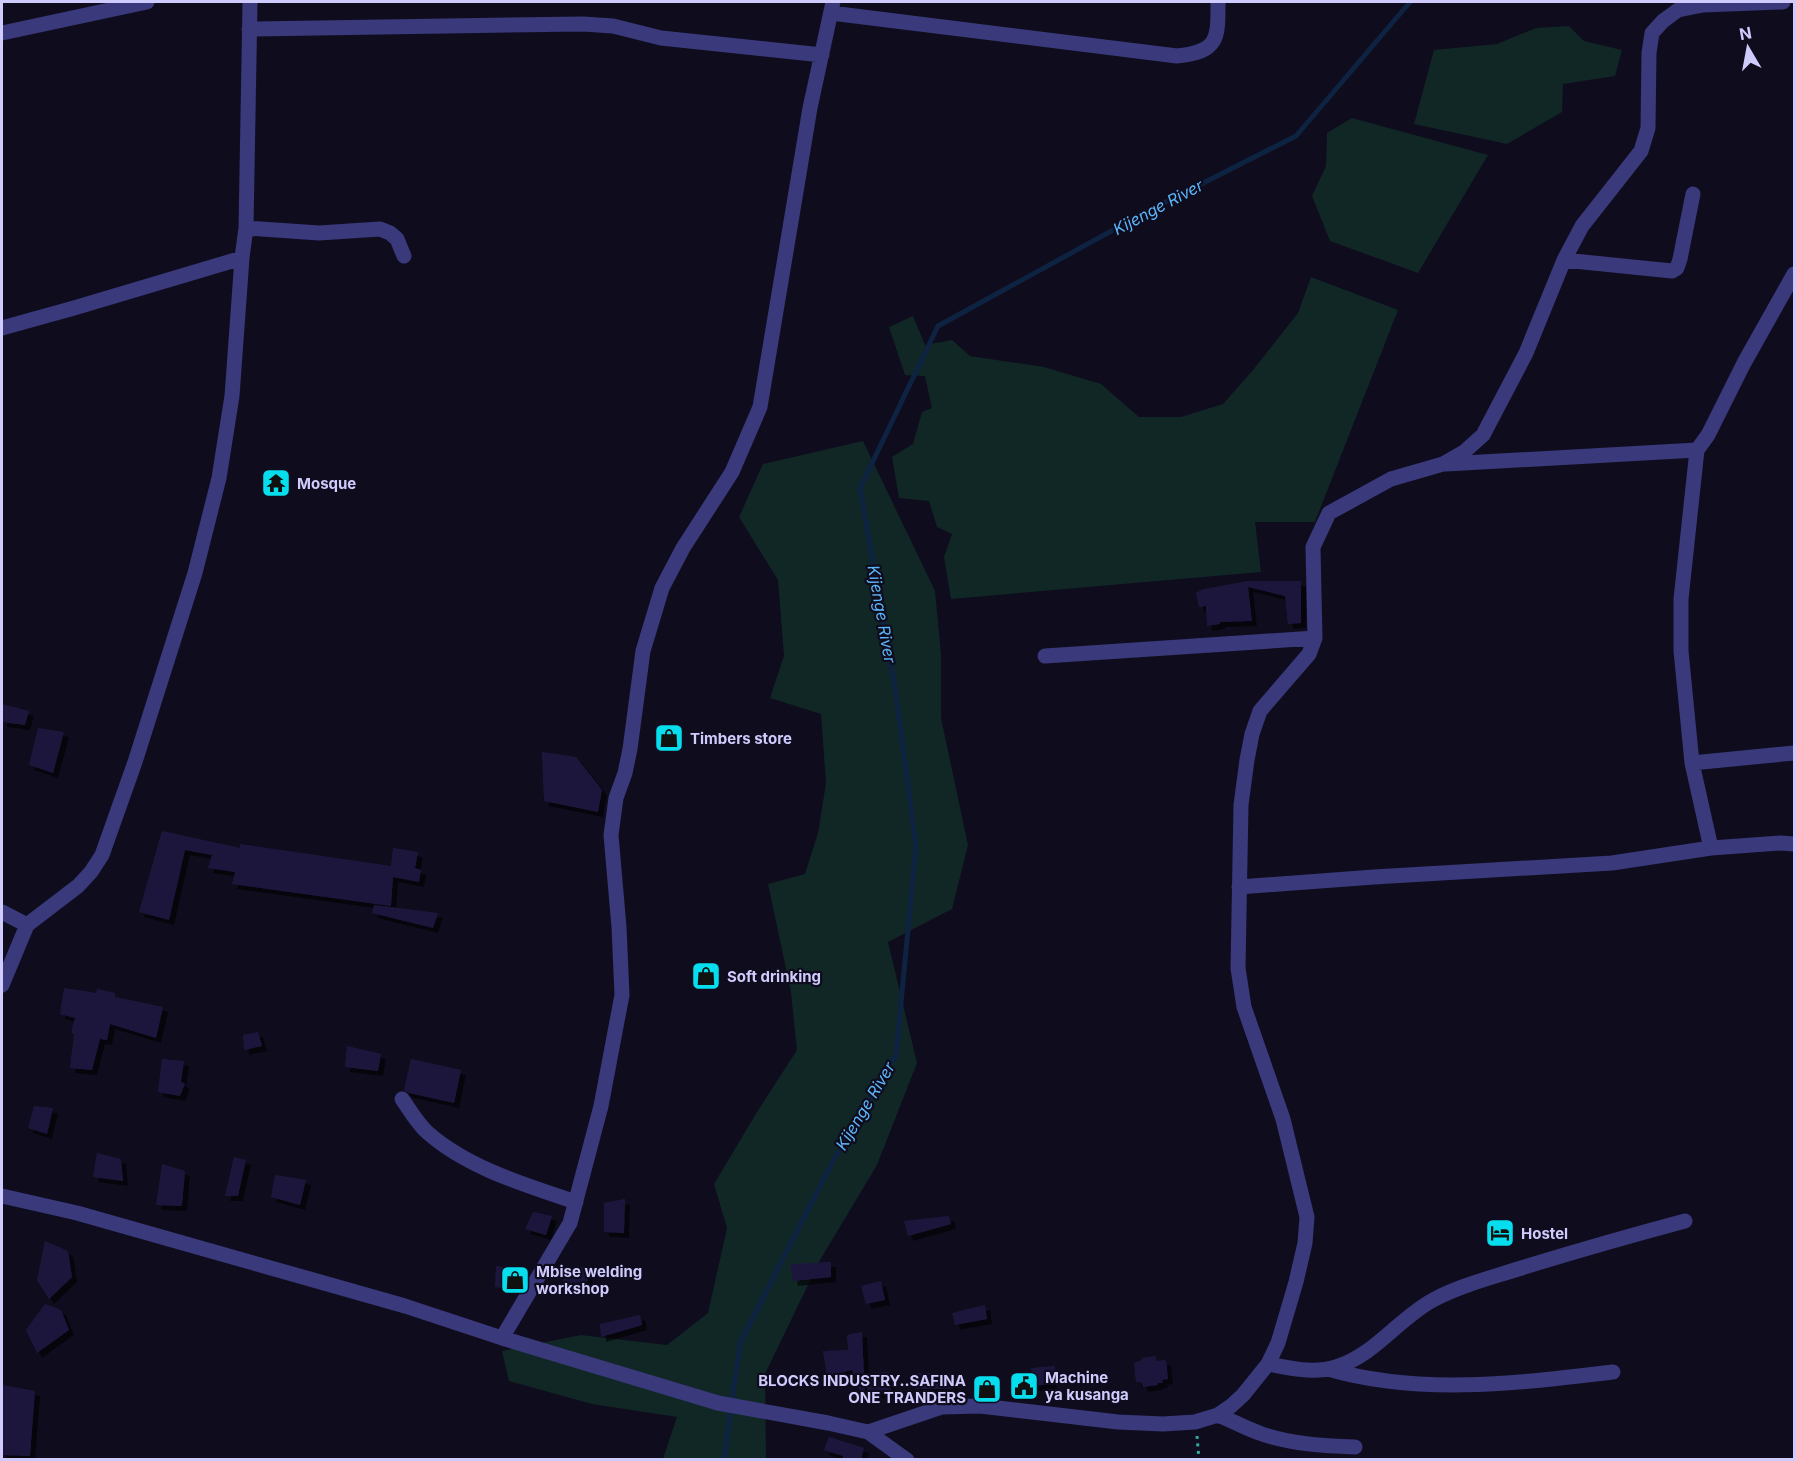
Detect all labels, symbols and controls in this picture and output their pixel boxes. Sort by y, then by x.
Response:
north arrow [1718,18,1778,78]
text: N [1738,22,1753,44]
water label: Kijenge River [1110,174,1207,239]
temple icon: Mosque [260,467,292,499]
place label: Mosque [297,474,356,493]
water label: Kijenge River [864,563,901,665]
shop icon: Timbers store [653,722,685,754]
place label: Timbers store [690,729,792,748]
shop icon: Soft drinking [690,960,722,992]
place label: Soft drinking [727,967,821,986]
water label: Kijenge River [831,1058,900,1154]
hotel icon: Hostel [1484,1217,1516,1249]
place label: Hostel [1521,1224,1568,1243]
place label: Mbise welding workshop [536,1262,642,1298]
shop icon: Mbise welding workshop [499,1264,531,1296]
place label: Machine ya kusanga [1045,1368,1129,1404]
public building icon: Machine ya kusanga [1008,1370,1040,1402]
place label: BLOCKS INDUSTRY..SAFINA ONE TRANDERS [758,1371,966,1407]
shop icon: BLOCKS INDUSTRY..SAFINA ONE TRANDERS [971,1373,1003,1405]

